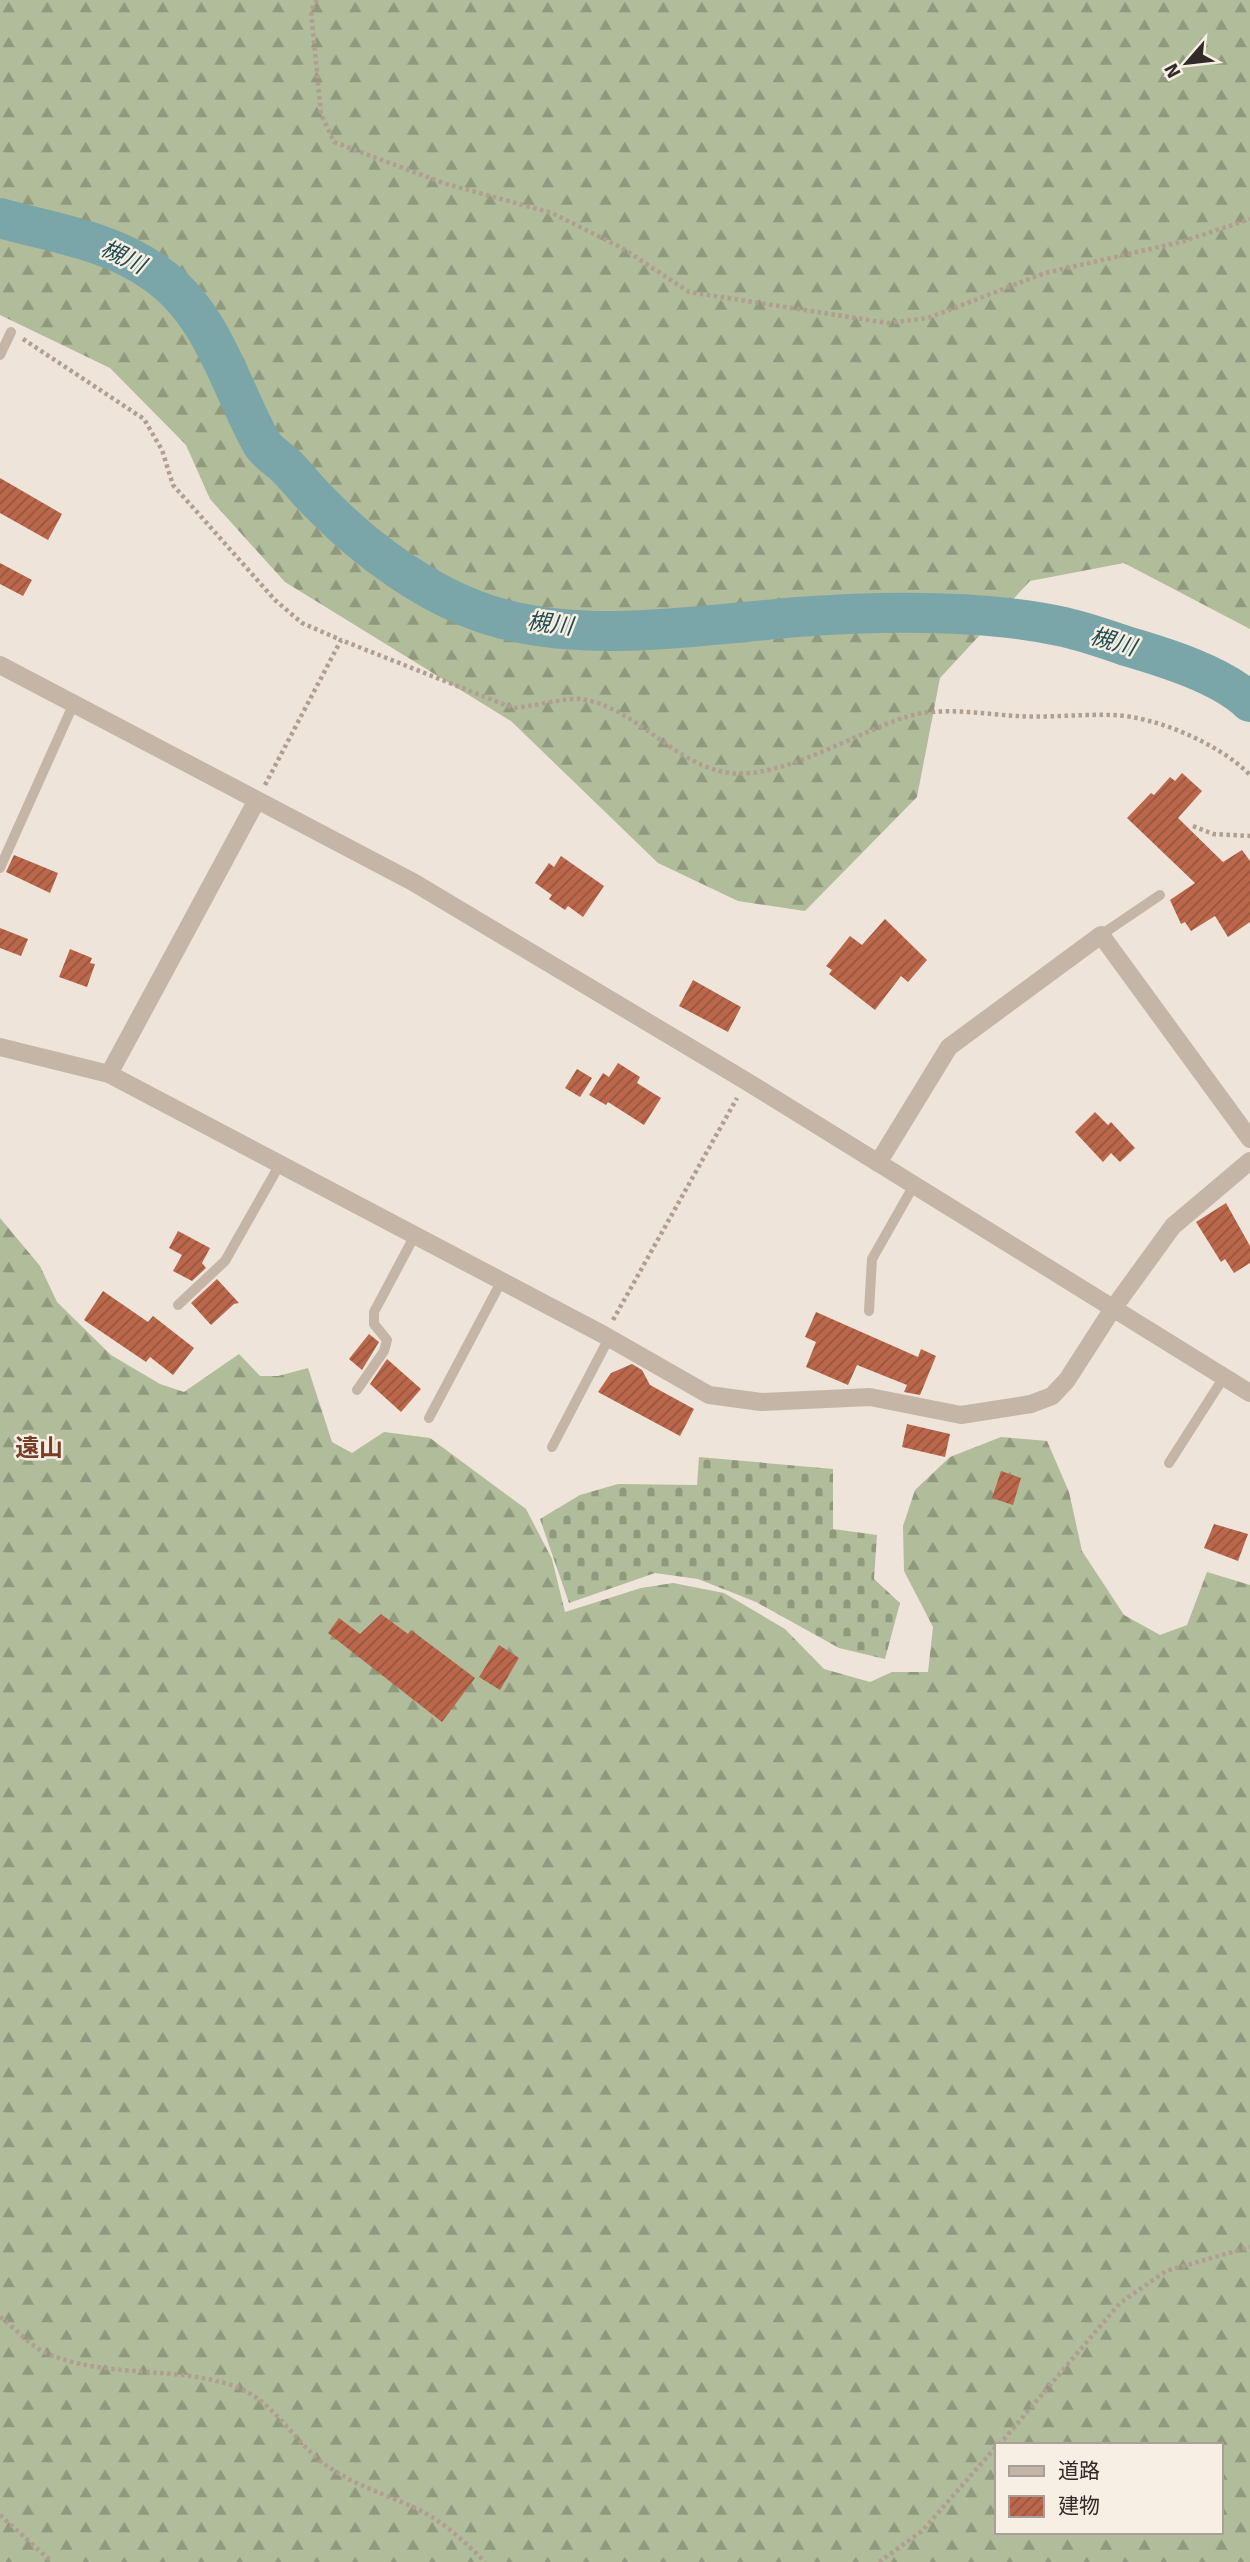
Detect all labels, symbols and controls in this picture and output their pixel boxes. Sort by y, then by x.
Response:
north arrow [1152,28,1222,98]
text: N [1159,59,1187,82]
water label: 槻川 [96,234,153,281]
water label: 槻川 [525,607,578,642]
water label: 槻川 [1087,622,1142,663]
district label: 遠山 [15,1433,63,1463]
legend [995,2443,1222,2534]
text: 道路 [1058,2458,1100,2484]
text: 建物 [1058,2493,1100,2519]

